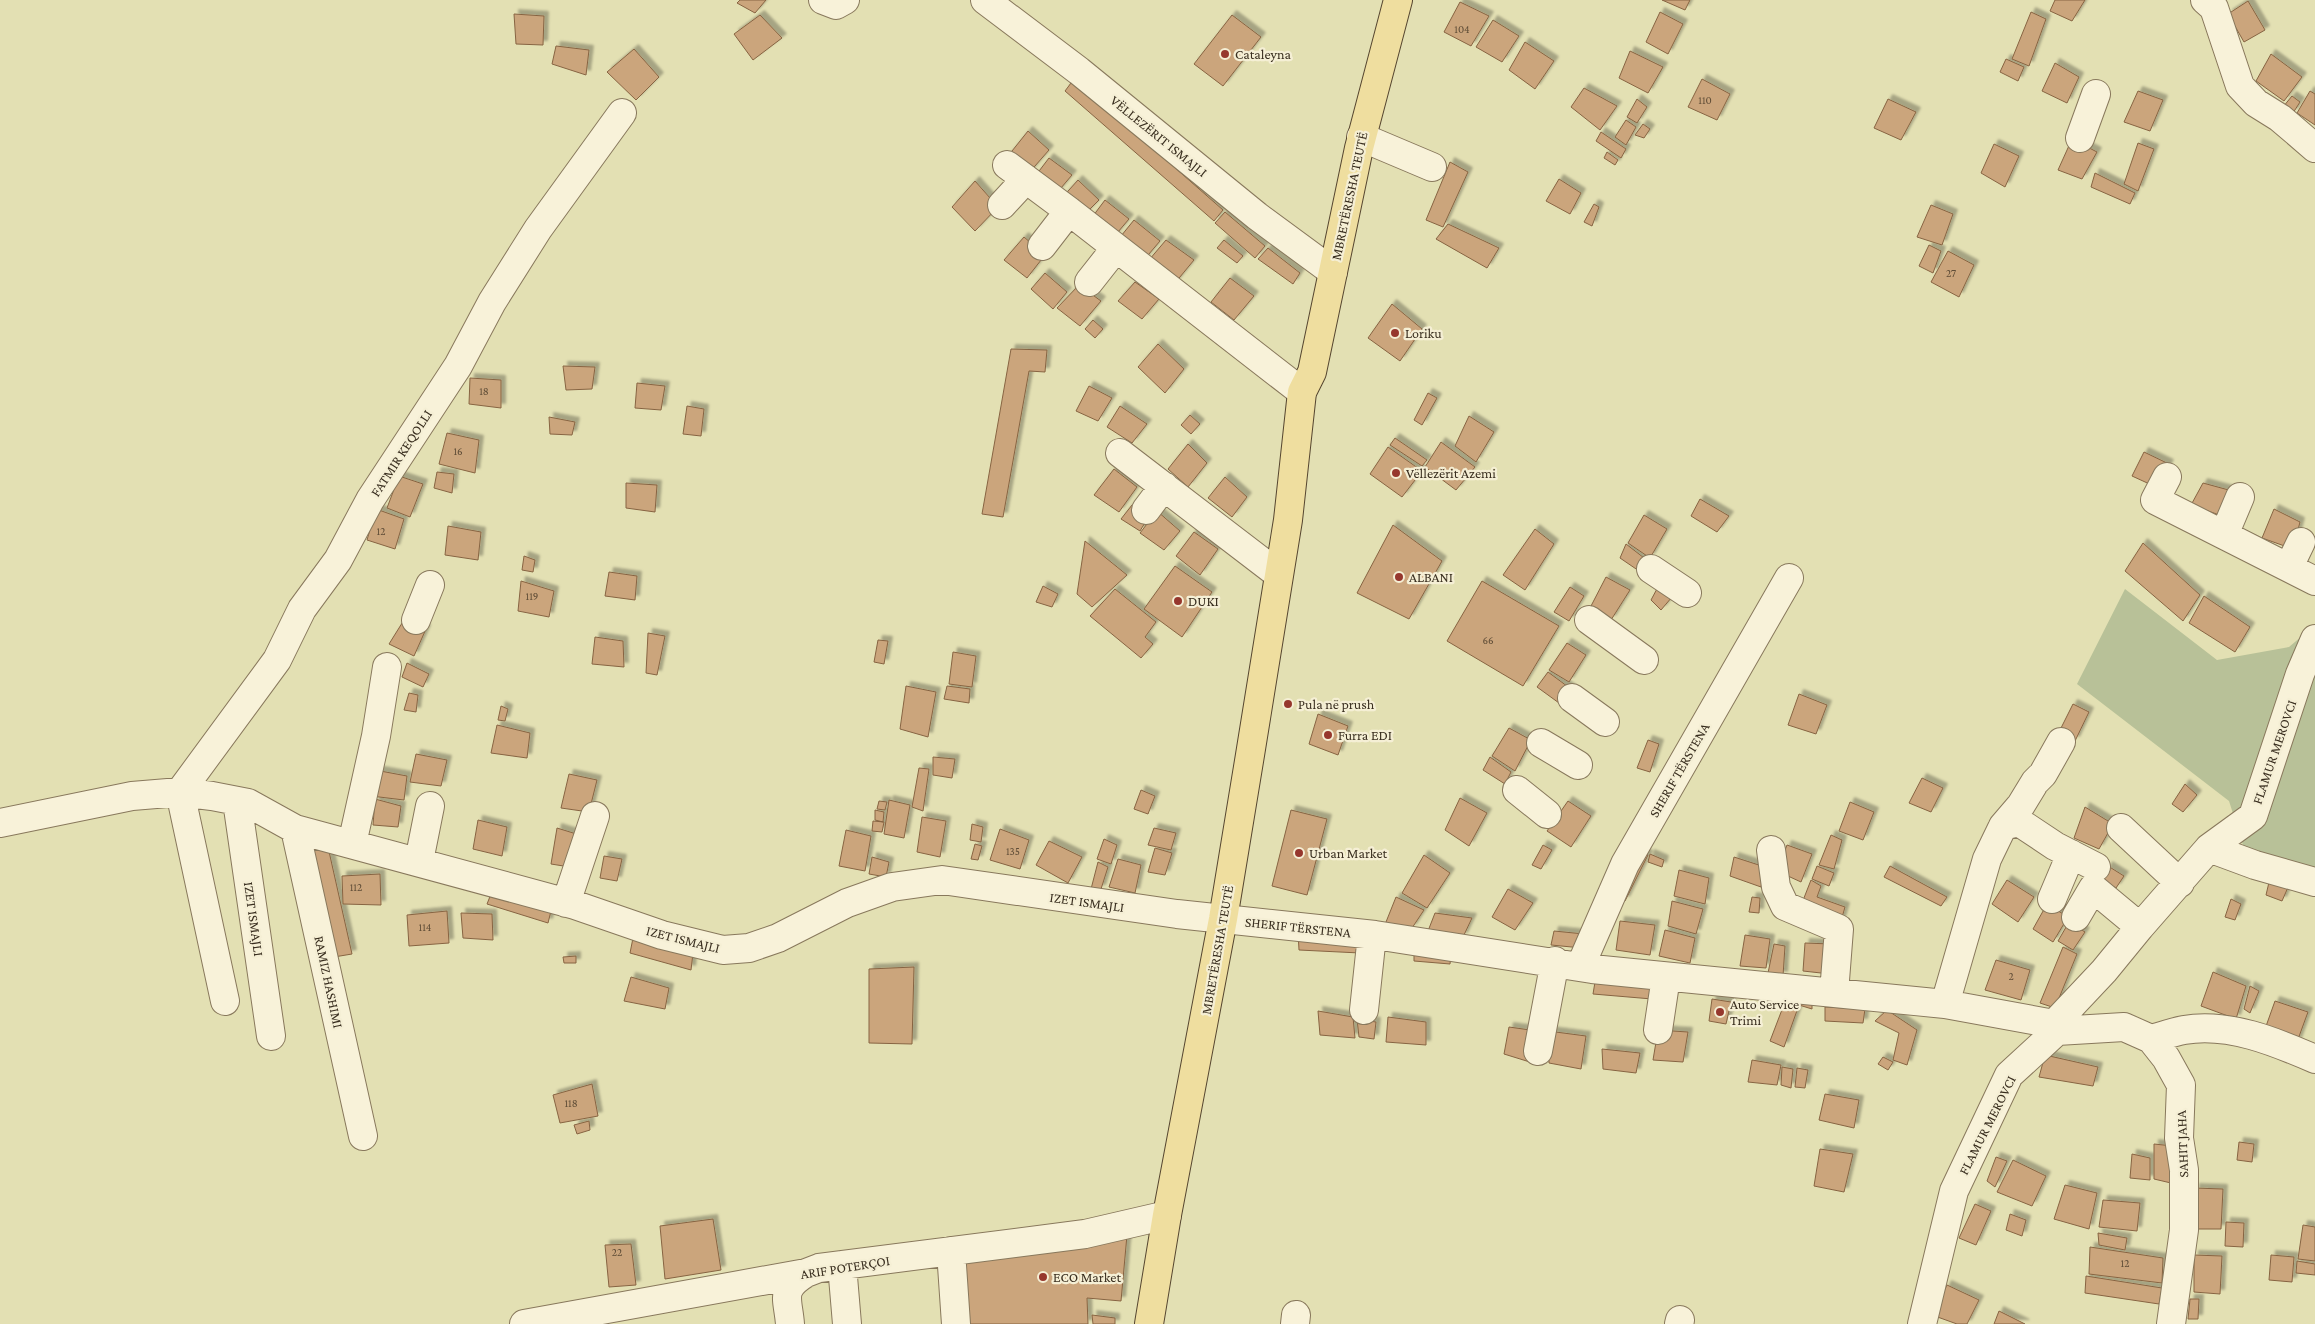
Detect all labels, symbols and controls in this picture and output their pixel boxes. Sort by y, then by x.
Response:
house number: 104 [1454,23,1470,35]
place label: Cataleyna [1235,46,1292,62]
marker: Cataleyna [1219,48,1231,60]
street label: VËLLEZËRIT ISMAJLI [1107,92,1211,180]
house number: 110 [1698,94,1712,106]
street label: MBRETËRESHA TEUTË [1328,130,1371,262]
house number: 27 [1946,267,1956,279]
place label: Loriku [1405,325,1442,341]
marker: Loriku [1389,327,1401,339]
house number: 18 [479,385,489,397]
street label: FATMIR KEQOLLI [367,407,435,499]
house number: 16 [453,445,463,457]
place label: Vëllezërit Azemi [1406,465,1496,481]
marker: Vëllezërit Azemi [1390,467,1402,479]
house number: 12 [377,525,385,537]
place label: ALBANI [1409,569,1453,585]
marker: ALBANI [1393,571,1405,583]
house number: 119 [526,590,538,602]
place label: DUKI [1188,593,1219,609]
marker: DUKI [1172,595,1184,607]
house number: 66 [1482,634,1494,646]
place label: Pula në prush [1298,696,1375,712]
marker: Pula në prush [1282,698,1294,710]
street label: FLAMUR MEROVCI [2249,698,2299,806]
street label: SHERIF TËRSTENA [1645,720,1713,820]
place label: Furra EDI [1338,727,1392,743]
marker: Furra EDI [1322,729,1334,741]
house number: 135 [1006,845,1020,857]
place label: Urban Market [1309,845,1388,861]
marker: Urban Market [1293,847,1305,859]
street label: IZET ISMAJLI [241,881,267,957]
house number: 112 [350,881,362,893]
street label: MBRETËRESHA TEUTË [1198,884,1236,1016]
street label: IZET ISMAJLI [1049,889,1125,915]
street label: SHERIF TËRSTENA [1244,913,1352,941]
house number: 114 [419,921,432,933]
street label: IZET ISMAJLI [645,922,721,956]
street label: RAMIZ HASHIMI [311,934,347,1030]
house number: 2 [2008,970,2014,982]
place label: Auto Service Trimi [1730,996,1799,1028]
marker: Auto Service Trimi [1714,1006,1726,1018]
street label: FLAMUR MEROVCI [1955,1073,2019,1177]
house number: 118 [564,1097,578,1109]
street label: SAHIT JAHA [2173,1110,2191,1178]
house number: 22 [612,1246,622,1258]
street label: ARIF POTERÇOI [799,1252,891,1282]
house number: 12 [2121,1257,2129,1269]
place label: ECO Market [1053,1269,1121,1285]
marker: ECO Market [1037,1271,1049,1283]

